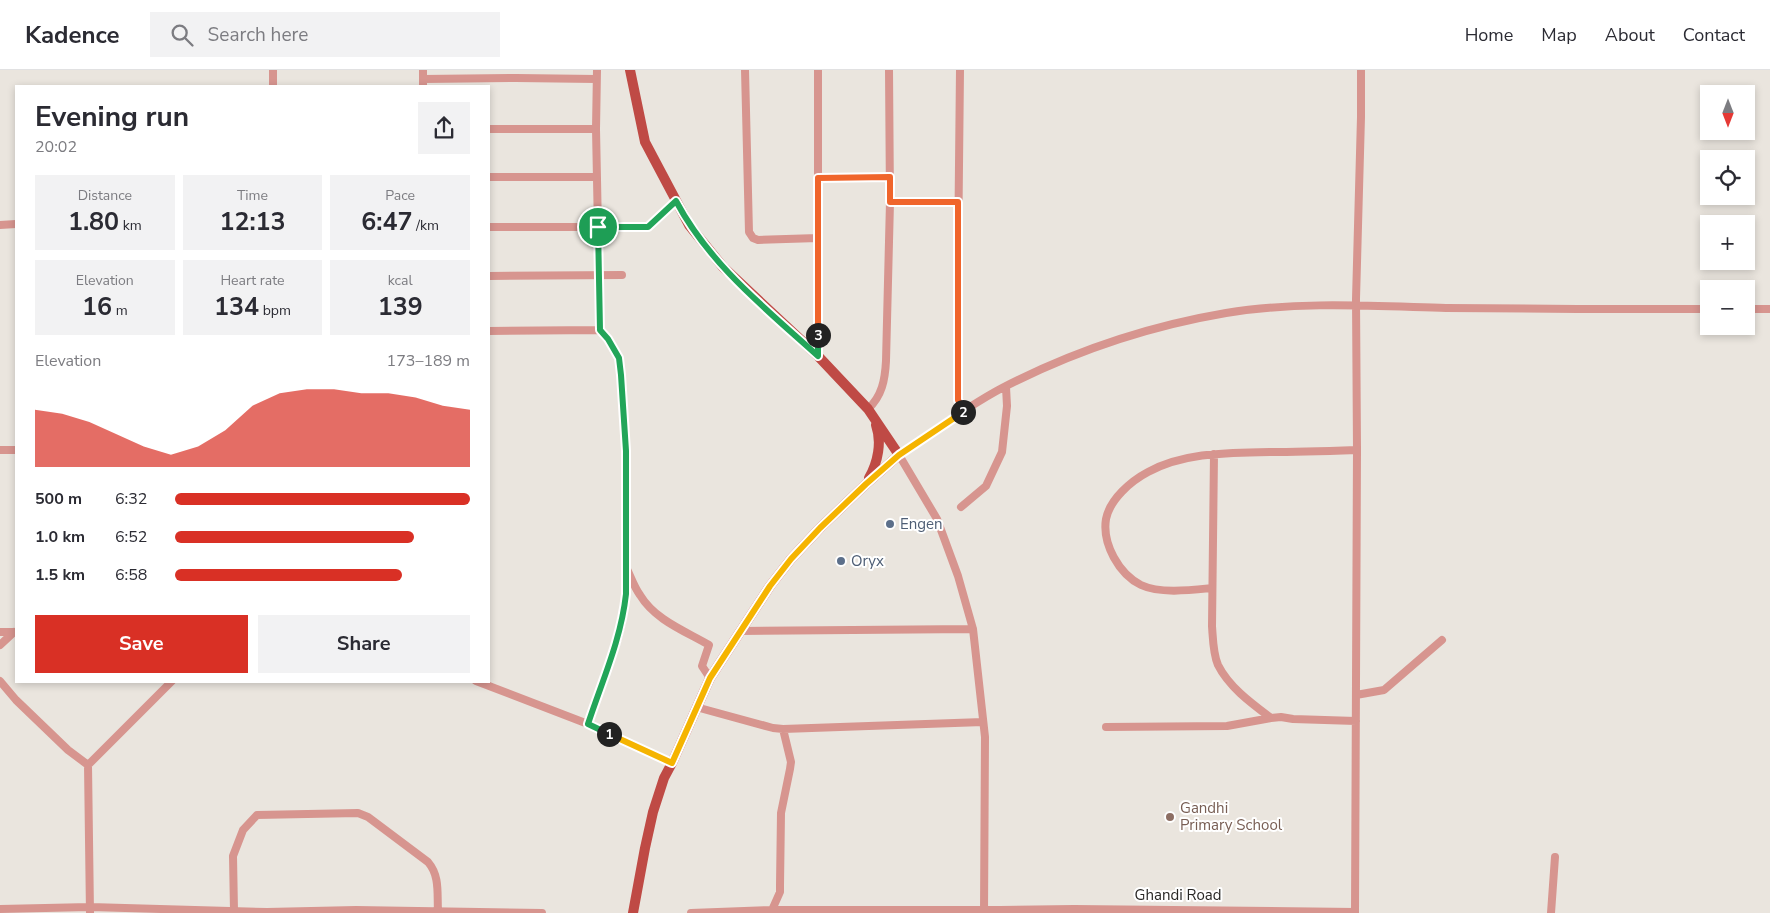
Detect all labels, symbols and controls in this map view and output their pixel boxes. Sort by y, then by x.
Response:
search box [150,12,500,57]
text: Kadence [25,19,120,51]
icon: search [168,21,196,49]
text: Search here [208,22,308,48]
text: Home [1465,23,1513,47]
text: Map [1541,23,1577,47]
text: About [1605,23,1655,47]
text: Contact [1683,23,1745,47]
north arrow [1700,85,1755,140]
map controls [1700,85,1755,335]
text: Evening run [35,98,189,136]
button: share [418,102,470,154]
text: 20:02 [35,136,77,158]
button: locate [1700,150,1755,205]
text: Distance [78,186,132,205]
text: Time [237,186,268,205]
text: Pace [385,186,415,205]
text: 1.80 [68,205,119,239]
text: 12:13 [219,205,286,239]
text: 6:47 [361,205,413,239]
pin [577,206,619,248]
icon: arrive [584,213,612,241]
button: + [1700,215,1755,270]
text: km [119,216,142,235]
text: /km [413,216,439,235]
text: Elevation [76,271,134,290]
text: Heart rate [220,271,285,290]
text: kcal [388,271,413,290]
button: − [1700,280,1755,335]
text: 16 [82,290,112,324]
text: 134 [214,290,259,324]
text: 139 [378,290,423,324]
text: m [112,301,128,320]
text: bpm [259,301,291,320]
pin: 3 [806,322,830,348]
text: 3 [814,326,823,345]
text: Elevation [35,350,101,372]
text: 173–189 m [387,350,470,372]
pin: 2 [950,400,976,424]
text: 2 [959,403,968,422]
text: 500 m [35,488,82,510]
text: 6:32 [115,488,147,510]
place label: Engen [900,514,943,534]
marker: Engen [884,518,896,530]
text: 1.0 km [35,526,85,548]
text: 6:52 [115,526,147,548]
place label: Oryx [851,551,884,571]
marker: Oryx [835,555,847,567]
text: 1.5 km [35,564,85,586]
text: 6:58 [115,564,147,586]
button: Save [35,615,248,673]
button: Share [258,615,470,673]
pin: 1 [596,722,622,746]
text: 1 [605,725,614,744]
place label: Gandhi Primary School [1180,798,1283,835]
marker: Gandhi Primary School [1164,811,1176,823]
street label: Ghandi Road [1135,885,1221,905]

